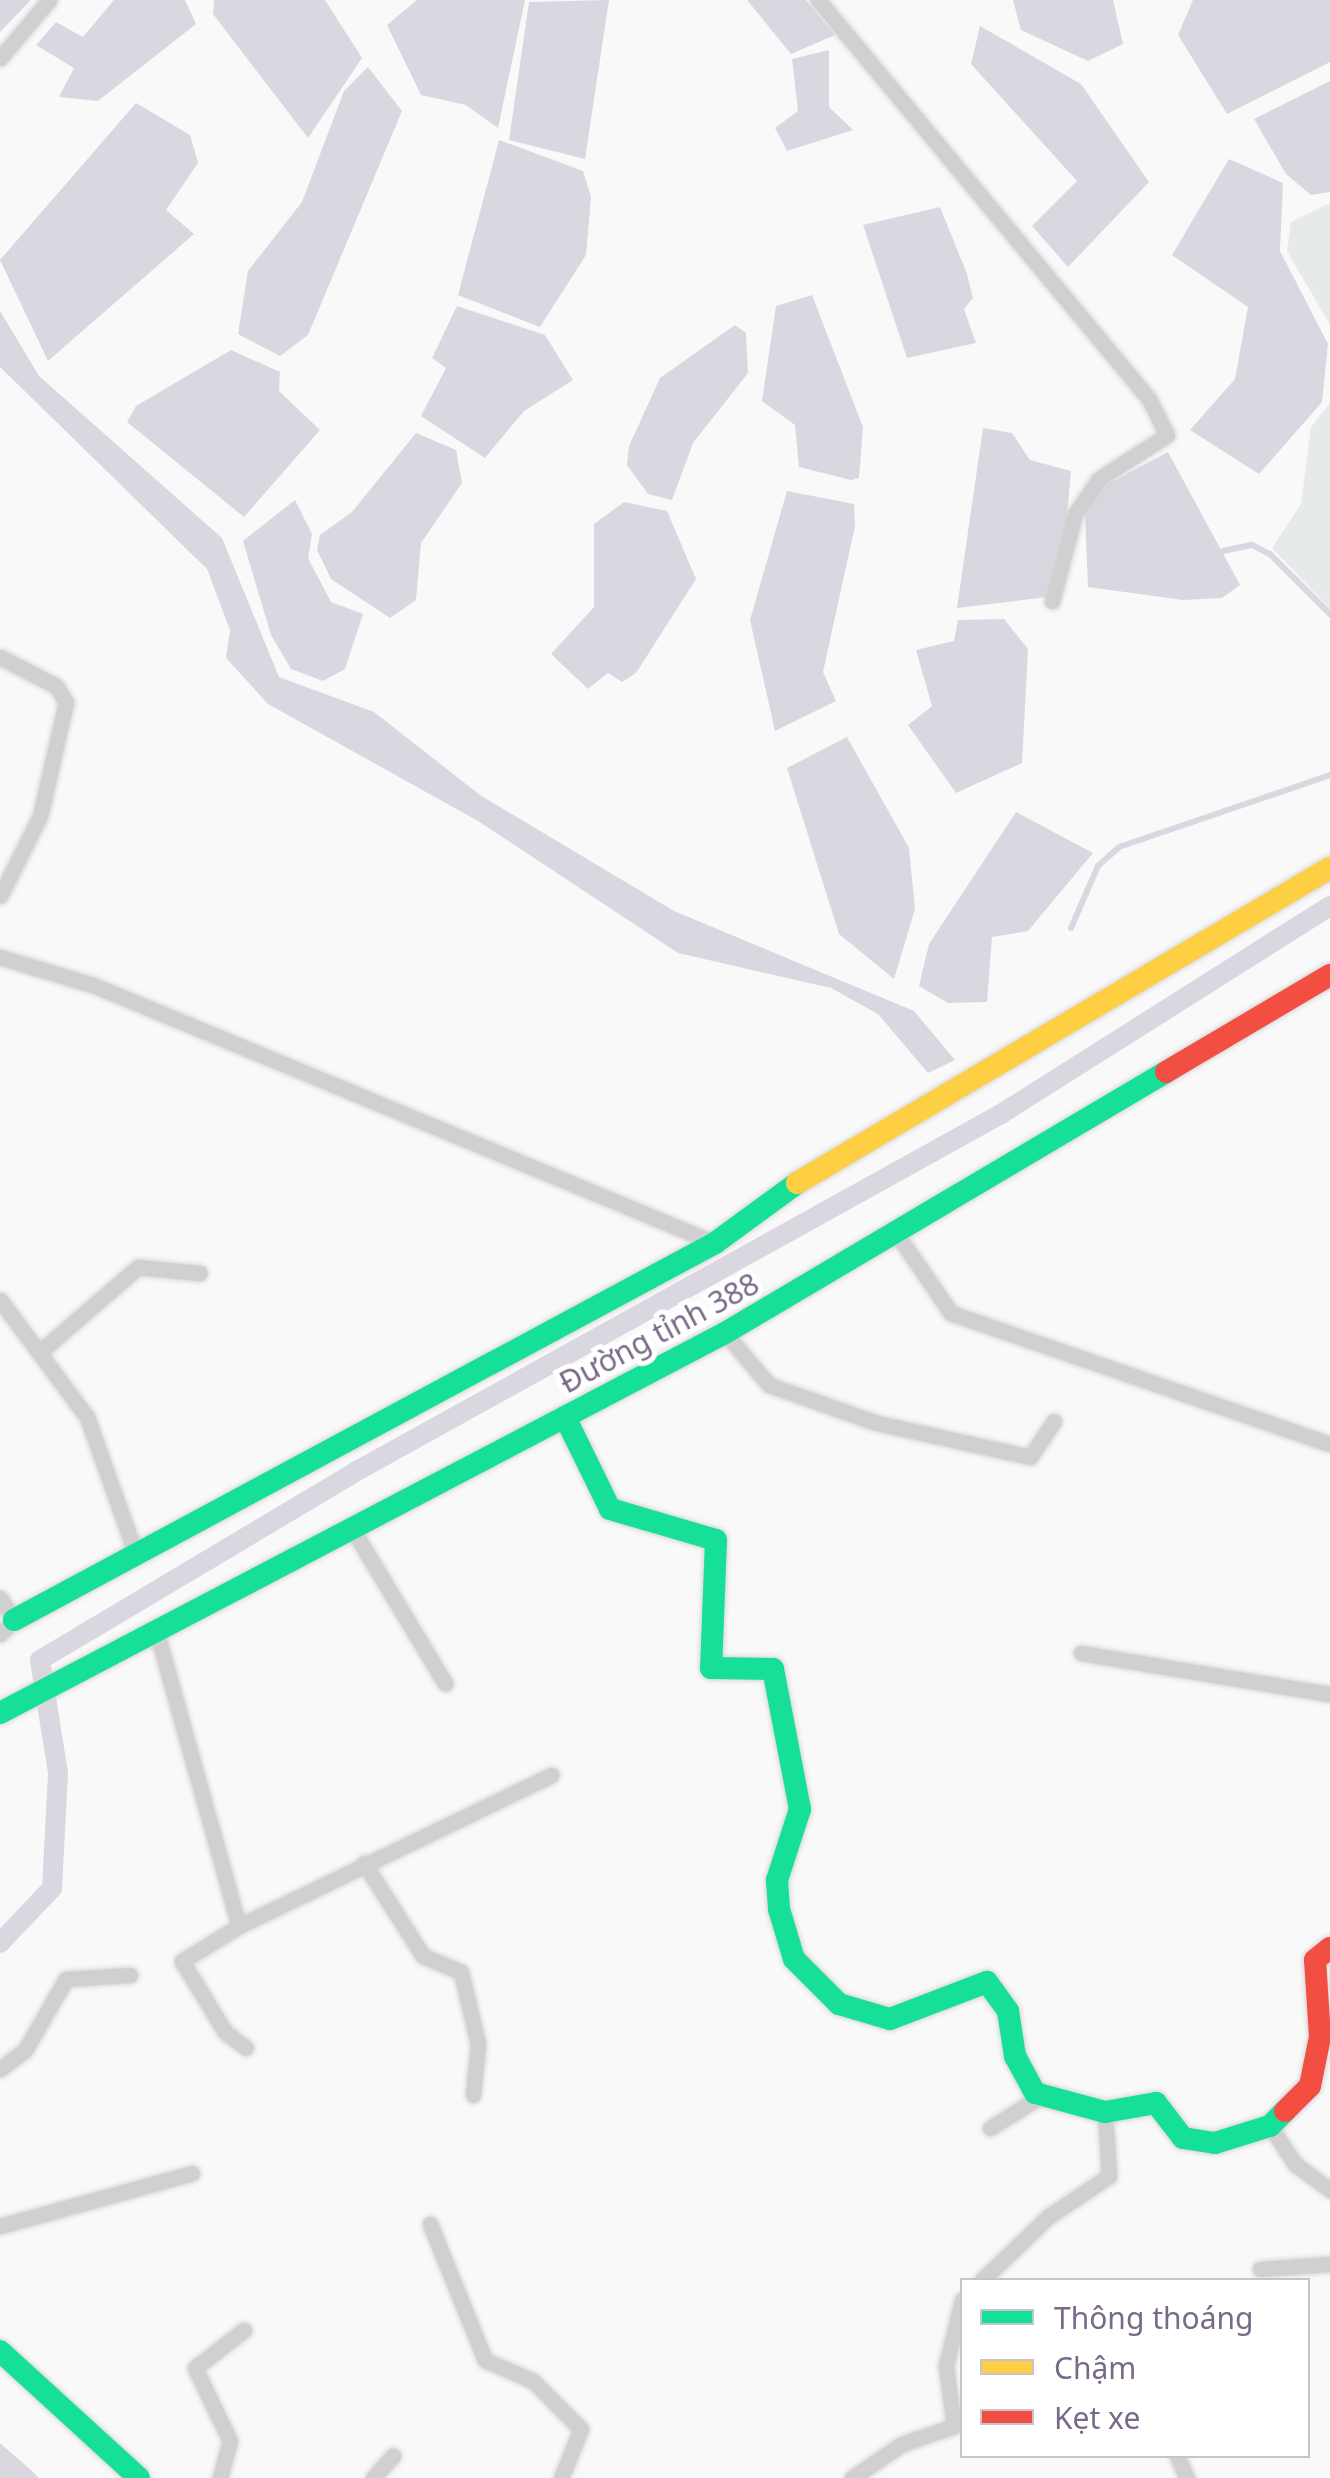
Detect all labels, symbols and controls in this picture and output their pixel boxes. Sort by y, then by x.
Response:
street label: Đường tỉnh 388 [553,1265,765,1401]
legend [960,2278,1310,2458]
text: Thông thoáng [1054,2297,1254,2338]
text: Chậm [1054,2347,1136,2388]
text: Kẹt xe [1054,2397,1140,2438]

